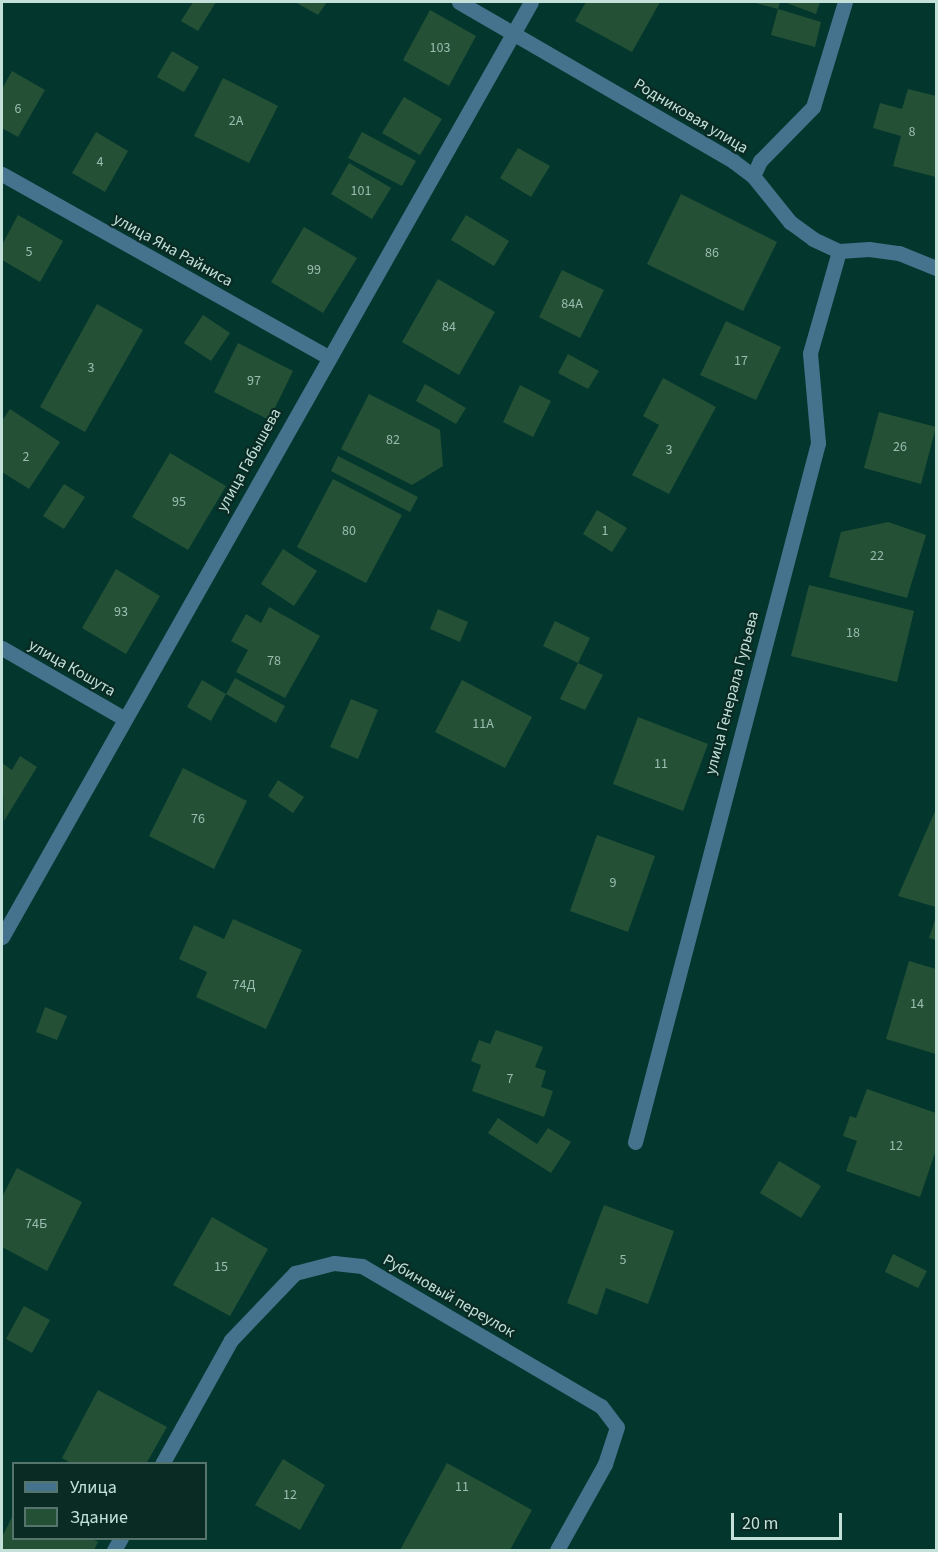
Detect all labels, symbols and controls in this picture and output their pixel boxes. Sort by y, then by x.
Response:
house number: 103 [430,40,450,56]
street label: Родниковая улица [630,74,752,158]
house number: 6 [15,101,21,117]
house number: 2А [229,113,243,129]
house number: 8 [909,124,915,140]
house number: 4 [97,154,103,170]
house number: 101 [351,183,371,199]
street label: улица Яна Райниса [110,209,236,291]
house number: 5 [26,244,32,260]
house number: 86 [705,245,719,261]
house number: 99 [307,262,321,278]
house number: 84А [561,296,583,312]
house number: 84 [442,319,456,335]
house number: 17 [734,353,748,369]
house number: 3 [88,360,94,376]
house number: 97 [247,373,261,389]
street label: улица Габышева [213,405,285,515]
house number: 82 [386,432,400,448]
house number: 26 [893,439,907,455]
house number: 3 [666,442,672,458]
house number: 2 [23,449,29,465]
house number: 95 [172,494,186,510]
house number: 80 [342,523,356,539]
house number: 1 [602,523,608,539]
house number: 22 [870,548,884,564]
house number: 93 [114,604,128,620]
street label: улица Генерала Гурьева [701,609,763,777]
house number: 18 [846,625,860,641]
street label: улица Кошута [25,635,119,701]
house number: 78 [267,653,281,669]
house number: 11А [472,716,494,732]
house number: 11 [654,756,668,772]
house number: 76 [191,811,205,827]
house number: 9 [610,875,616,891]
house number: 74Д [233,977,255,993]
house number: 14 [910,996,924,1012]
house number: 7 [507,1071,513,1087]
house number: 12 [889,1138,903,1154]
house number: 74Б [25,1216,47,1232]
street label: Рубиновый переулок [380,1250,518,1342]
house number: 5 [620,1252,626,1268]
house number: 15 [214,1259,228,1275]
legend [12,1462,207,1540]
text: Улица [70,1475,117,1500]
house number: 11 [455,1479,469,1495]
house number: 12 [283,1487,297,1503]
scale bar [734,1501,845,1539]
text: Здание [70,1505,128,1530]
text: 20 m [742,1511,778,1536]

